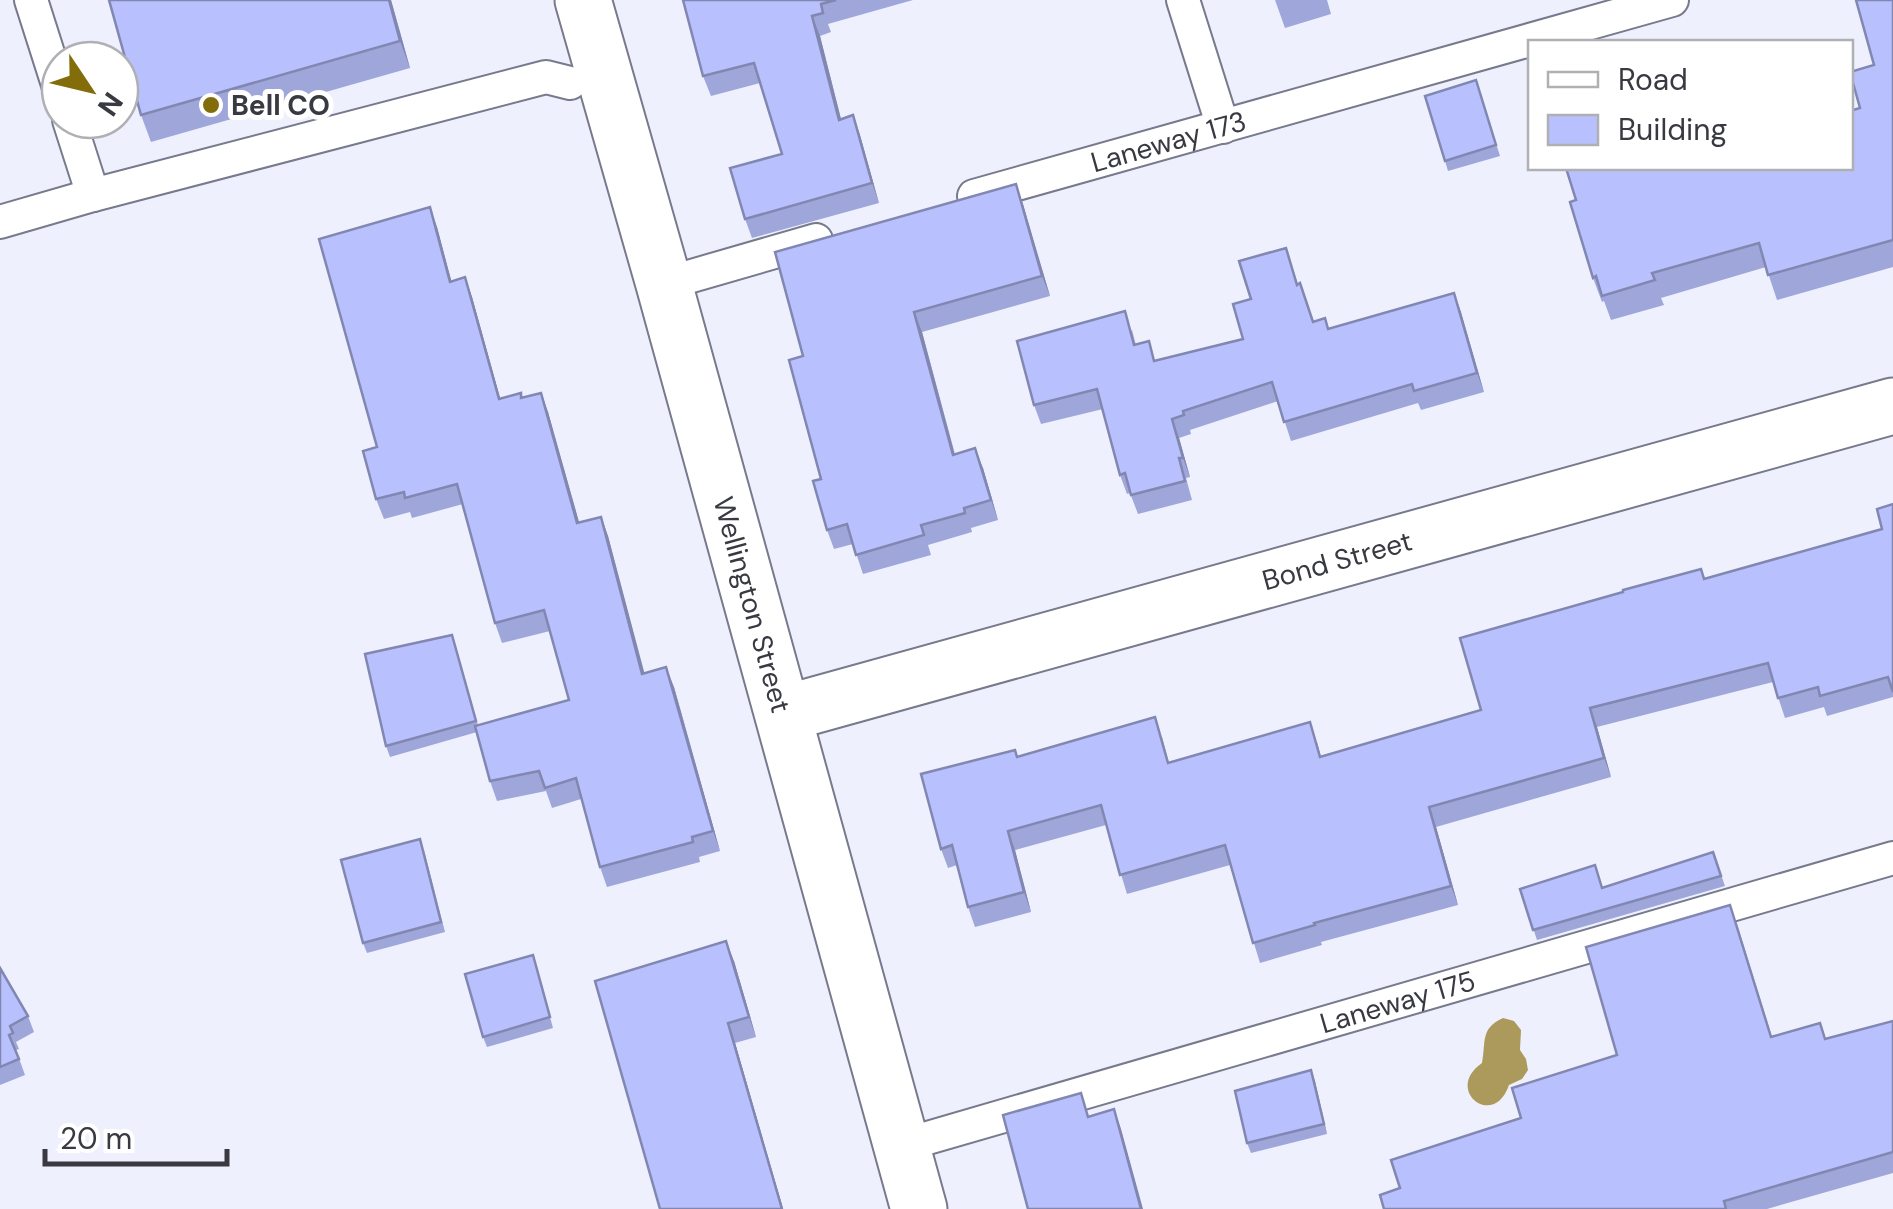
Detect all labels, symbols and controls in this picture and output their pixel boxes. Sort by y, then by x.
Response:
north arrow [40,40,140,140]
legend [1528,40,1853,170]
text: Road [1618,60,1688,99]
text: N [89,85,131,123]
place label: Bell CO [231,87,330,124]
marker: Bell CO [200,94,222,116]
street label: Laneway 173 [1087,102,1250,181]
text: Building [1618,110,1727,149]
street label: Wellington Street [705,492,800,717]
street label: Bond Street [1258,522,1416,599]
street label: Laneway 175 [1315,962,1480,1042]
scale bar [45,1104,228,1166]
text: 20 m [60,1119,132,1158]

